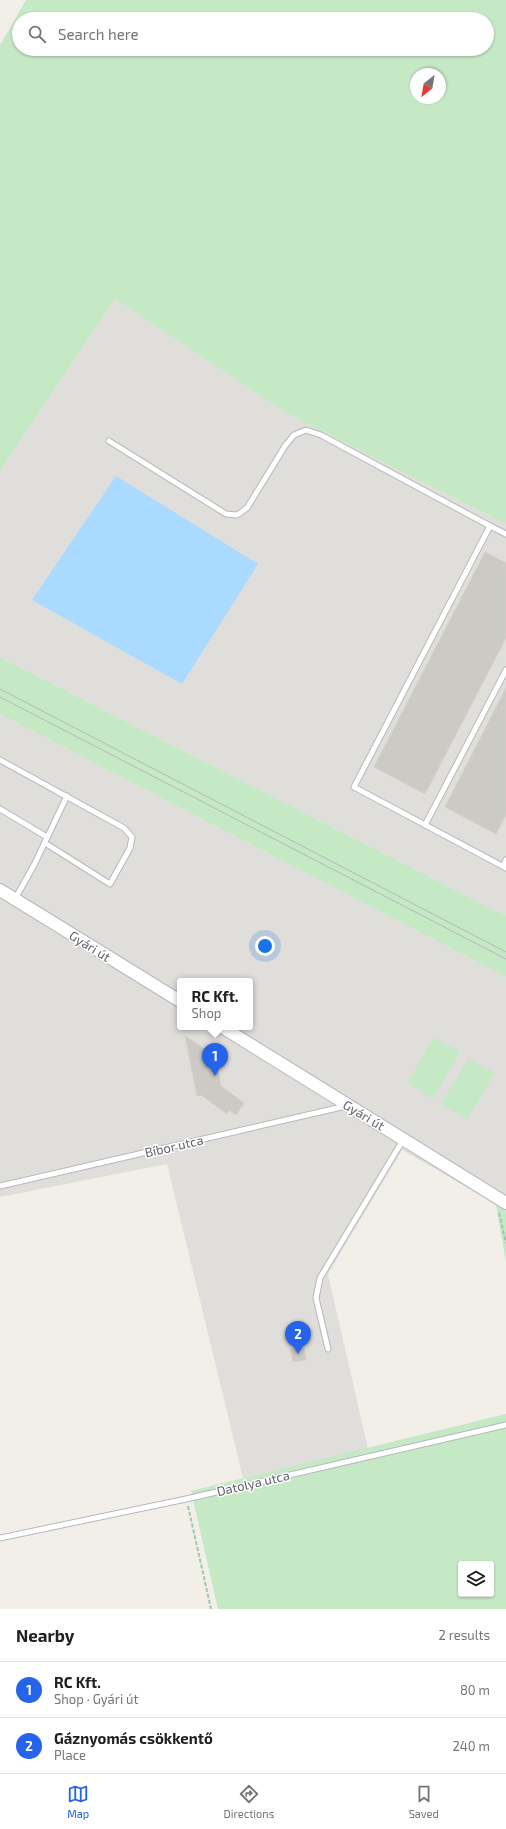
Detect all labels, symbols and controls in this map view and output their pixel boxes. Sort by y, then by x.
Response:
search box [12,12,494,56]
icon: search [26,23,48,45]
text: Search here [58,25,139,43]
north arrow [410,68,446,104]
street label: Gyári út [66,927,114,965]
your location [255,936,275,956]
popup [177,978,253,1030]
text: RC Kft. [192,987,238,1005]
text: Shop [192,1005,221,1021]
pin: 1 [202,1043,228,1076]
street label: Gyári út [340,1096,388,1134]
street label: Bíbor utca [143,1131,205,1161]
pin: 2 [285,1321,311,1354]
street label: Datolya utca [215,1467,291,1499]
map controls [458,1561,494,1597]
button: layers [458,1561,494,1597]
text: Nearby [16,1625,74,1645]
text: 2 results [438,1627,490,1643]
text: RC Kft. [54,1673,101,1691]
text: 1 [26,1682,32,1698]
text: 80 m [460,1682,490,1698]
text: Shop · Gyári út [54,1691,138,1707]
text: Gáznyomás csökkentő [54,1729,213,1747]
text: 2 [25,1738,33,1754]
text: 240 m [453,1738,490,1754]
text: Place [54,1747,86,1763]
tab: Map [67,1783,89,1820]
tab: Directions [224,1783,274,1820]
tab: Saved [409,1783,439,1820]

